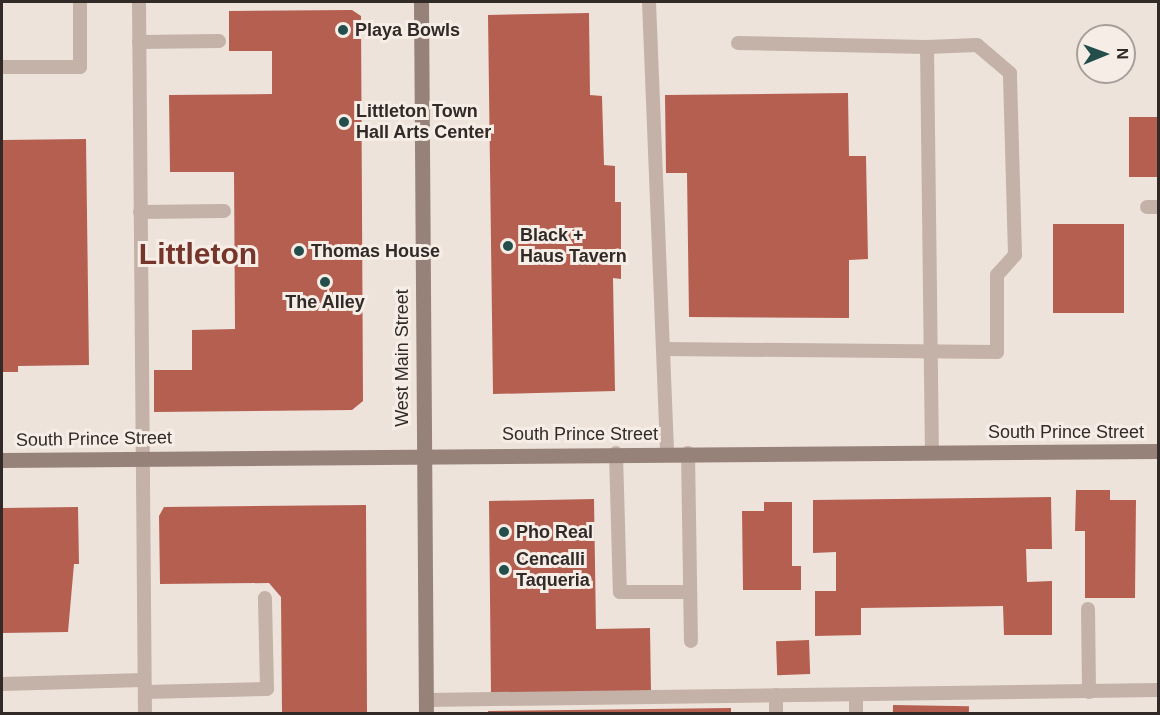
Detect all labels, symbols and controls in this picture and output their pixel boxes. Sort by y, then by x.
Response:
place label: Playa Bowls [355,19,460,41]
marker: Playa Bowls [336,23,350,37]
north arrow [1076,24,1136,84]
text: N [1114,48,1131,60]
place label: Littleton Town Hall Arts Center [356,101,492,144]
marker: Littleton Town Hall Arts Center [337,115,351,129]
place label: Black + Haus Tavern [520,225,627,268]
district label: Littleton [139,236,257,272]
marker: Black + Haus Tavern [501,239,515,253]
place label: Thomas House [311,240,440,262]
marker: Thomas House [292,244,306,258]
marker: The Alley [318,275,332,289]
street label: West Main Street [391,289,413,427]
place label: The Alley [285,291,365,313]
street label: South Prince Street [988,421,1144,443]
street label: South Prince Street [502,423,658,445]
street label: South Prince Street [16,427,172,451]
place label: Pho Real [516,521,593,543]
marker: Pho Real [497,525,511,539]
place label: Cencalli Taqueria [516,549,590,592]
marker: Cencalli Taqueria [497,563,511,577]

